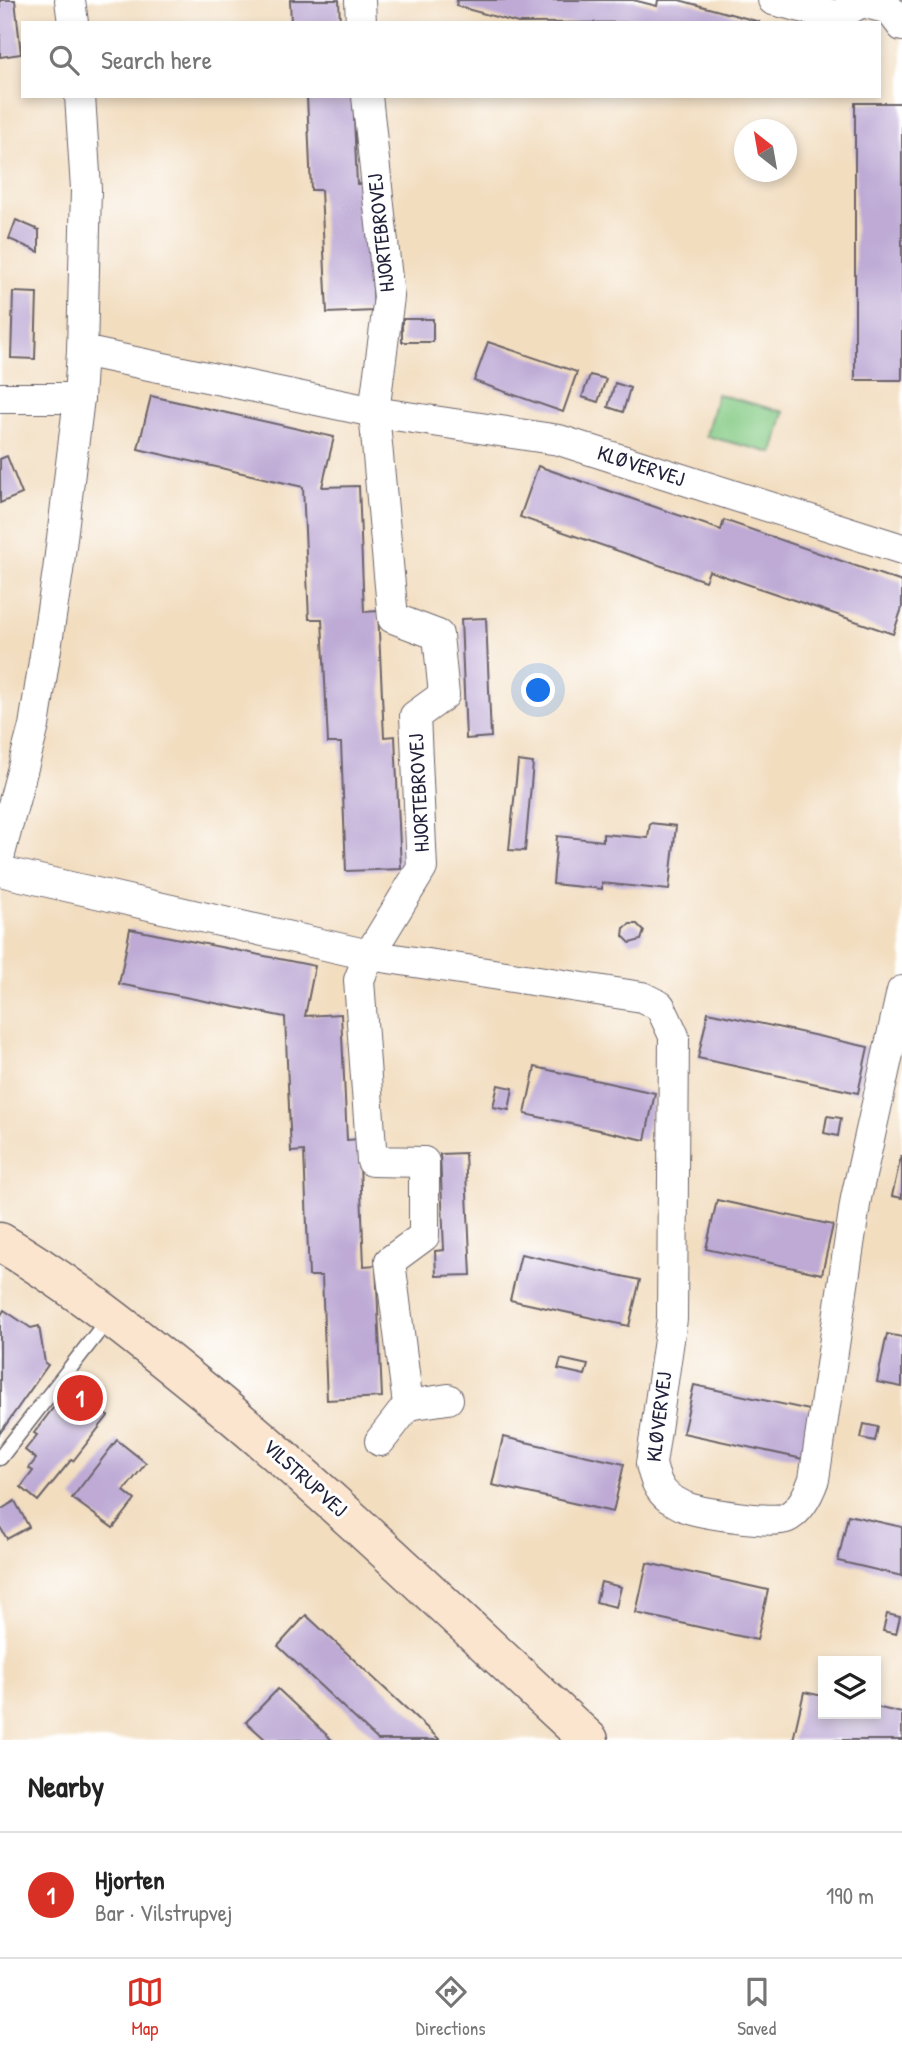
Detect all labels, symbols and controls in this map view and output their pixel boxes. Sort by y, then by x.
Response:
search box [21,21,881,98]
icon: search [45,41,83,79]
text: Search here [101,42,212,77]
north arrow [734,119,797,182]
street label: HJORTEBROVEJ [360,172,401,294]
street label: KLØVERVEJ [594,438,689,493]
your location [521,673,555,707]
street label: HJORTEBROVEJ [401,733,436,853]
street label: KLØVERVEJ [639,1370,678,1463]
pin: 1 [57,1372,103,1424]
street label: VILSTRUPVEJ [257,1432,354,1523]
map controls [818,1656,881,1719]
button: layers [818,1656,881,1719]
text: Nearby [28,1766,104,1806]
text: Hjorten [95,1862,165,1897]
text: 1 [47,1880,55,1911]
text: 190 m [826,1880,874,1911]
text: Bar · Vilstrupvej [95,1897,232,1928]
tab: Map [126,1973,164,2041]
tab: Directions [416,1973,486,2041]
tab: Saved [737,1973,776,2041]

